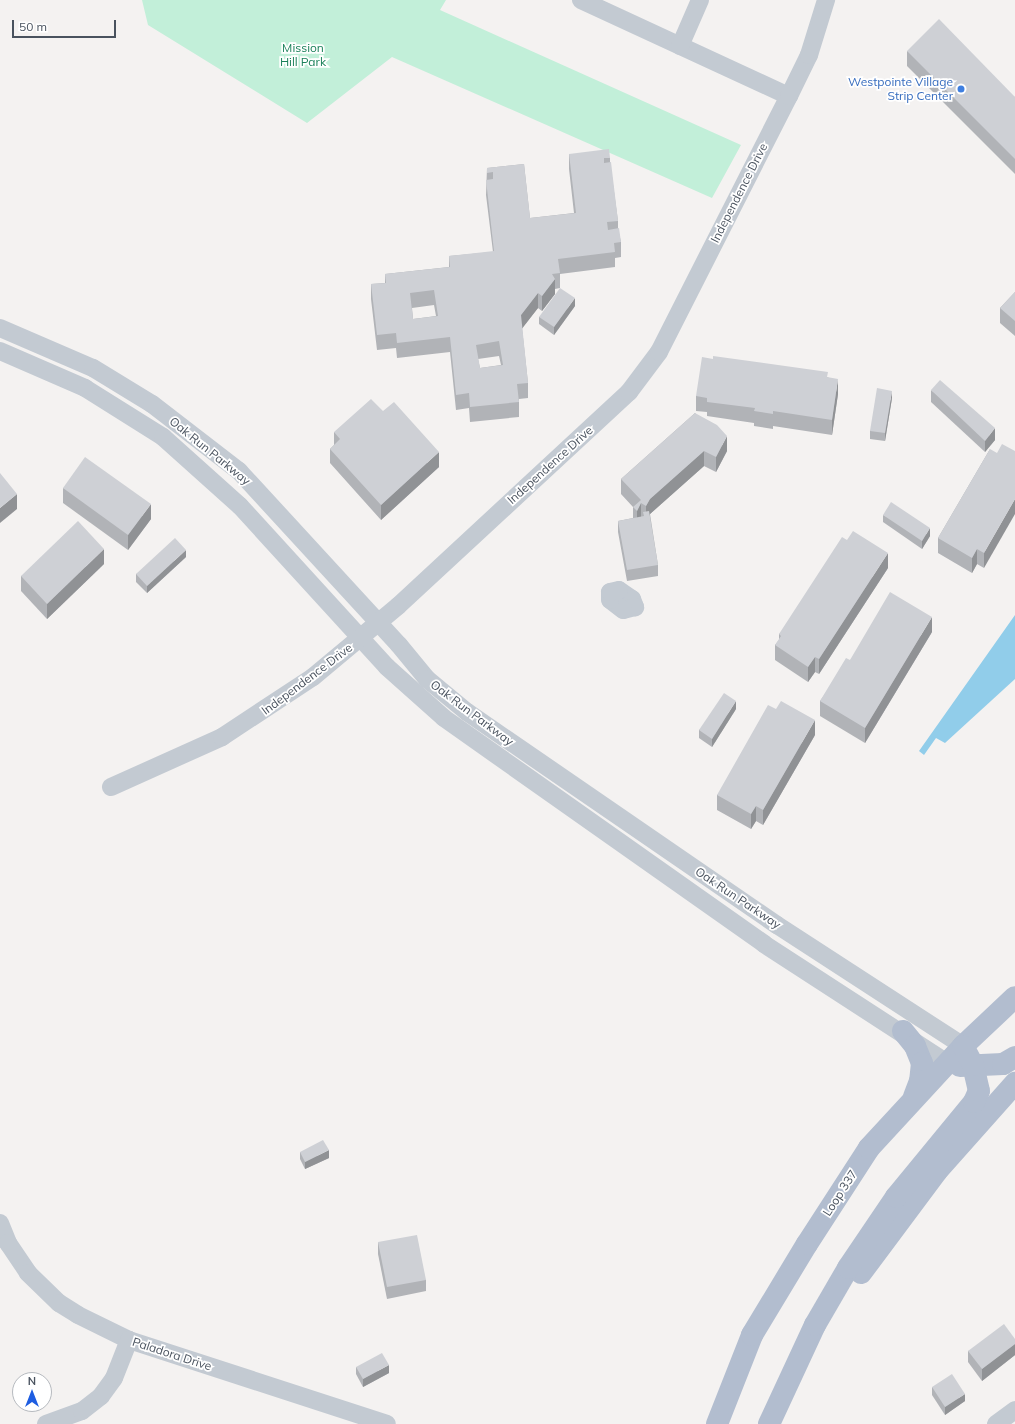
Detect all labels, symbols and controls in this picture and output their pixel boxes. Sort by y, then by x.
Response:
scale bar [14,12,118,38]
text: 50 m [19,19,47,34]
park label: Mission Hill Park [280,41,326,69]
place label: Westpointe Village Strip Center [848,75,953,103]
marker: Westpointe Village Strip Center [956,84,966,94]
street label: Independence Drive [708,141,770,245]
street label: Oak Run Parkway [167,414,253,488]
street label: Independence Drive [504,423,596,507]
street label: Independence Drive [259,640,355,718]
street label: Oak Run Parkway [428,677,516,749]
street label: Oak Run Parkway [693,864,783,932]
street label: Loop 337 [820,1167,860,1219]
street label: Paladora Drive [131,1334,213,1374]
north arrow [12,1372,52,1412]
text: N [28,1374,36,1388]

